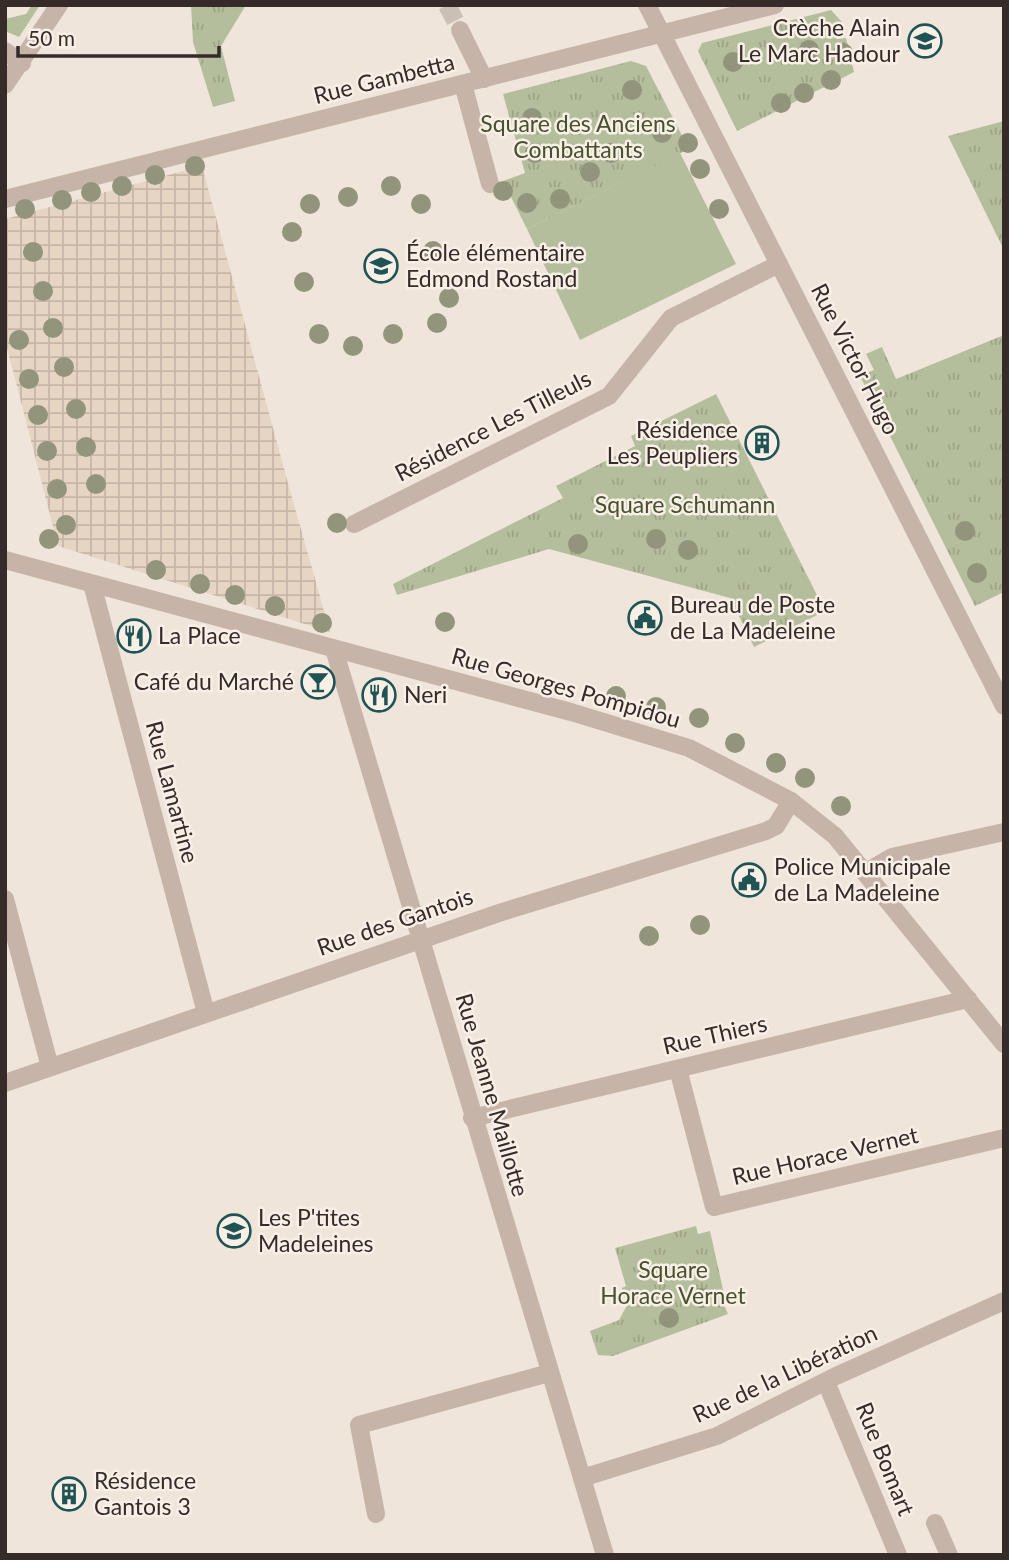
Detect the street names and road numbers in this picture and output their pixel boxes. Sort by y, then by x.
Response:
street label: Rue Gambetta [311,47,457,109]
street label: Rue Victor Hugo [806,278,906,439]
street label: Résidence Les Tilleuls [390,363,595,487]
street label: Rue Georges Pompidou [449,641,684,733]
street label: Rue Lamartine [141,718,205,866]
street label: Rue des Gantois [313,881,476,961]
street label: Rue Jeanne Maillotte [451,990,535,1200]
street label: Rue Thiers [660,1008,770,1060]
street label: Rue Horace Vernet [729,1120,921,1190]
street label: Rue de la Libération [688,1318,881,1428]
street label: Rue Bomart [851,1398,922,1520]

